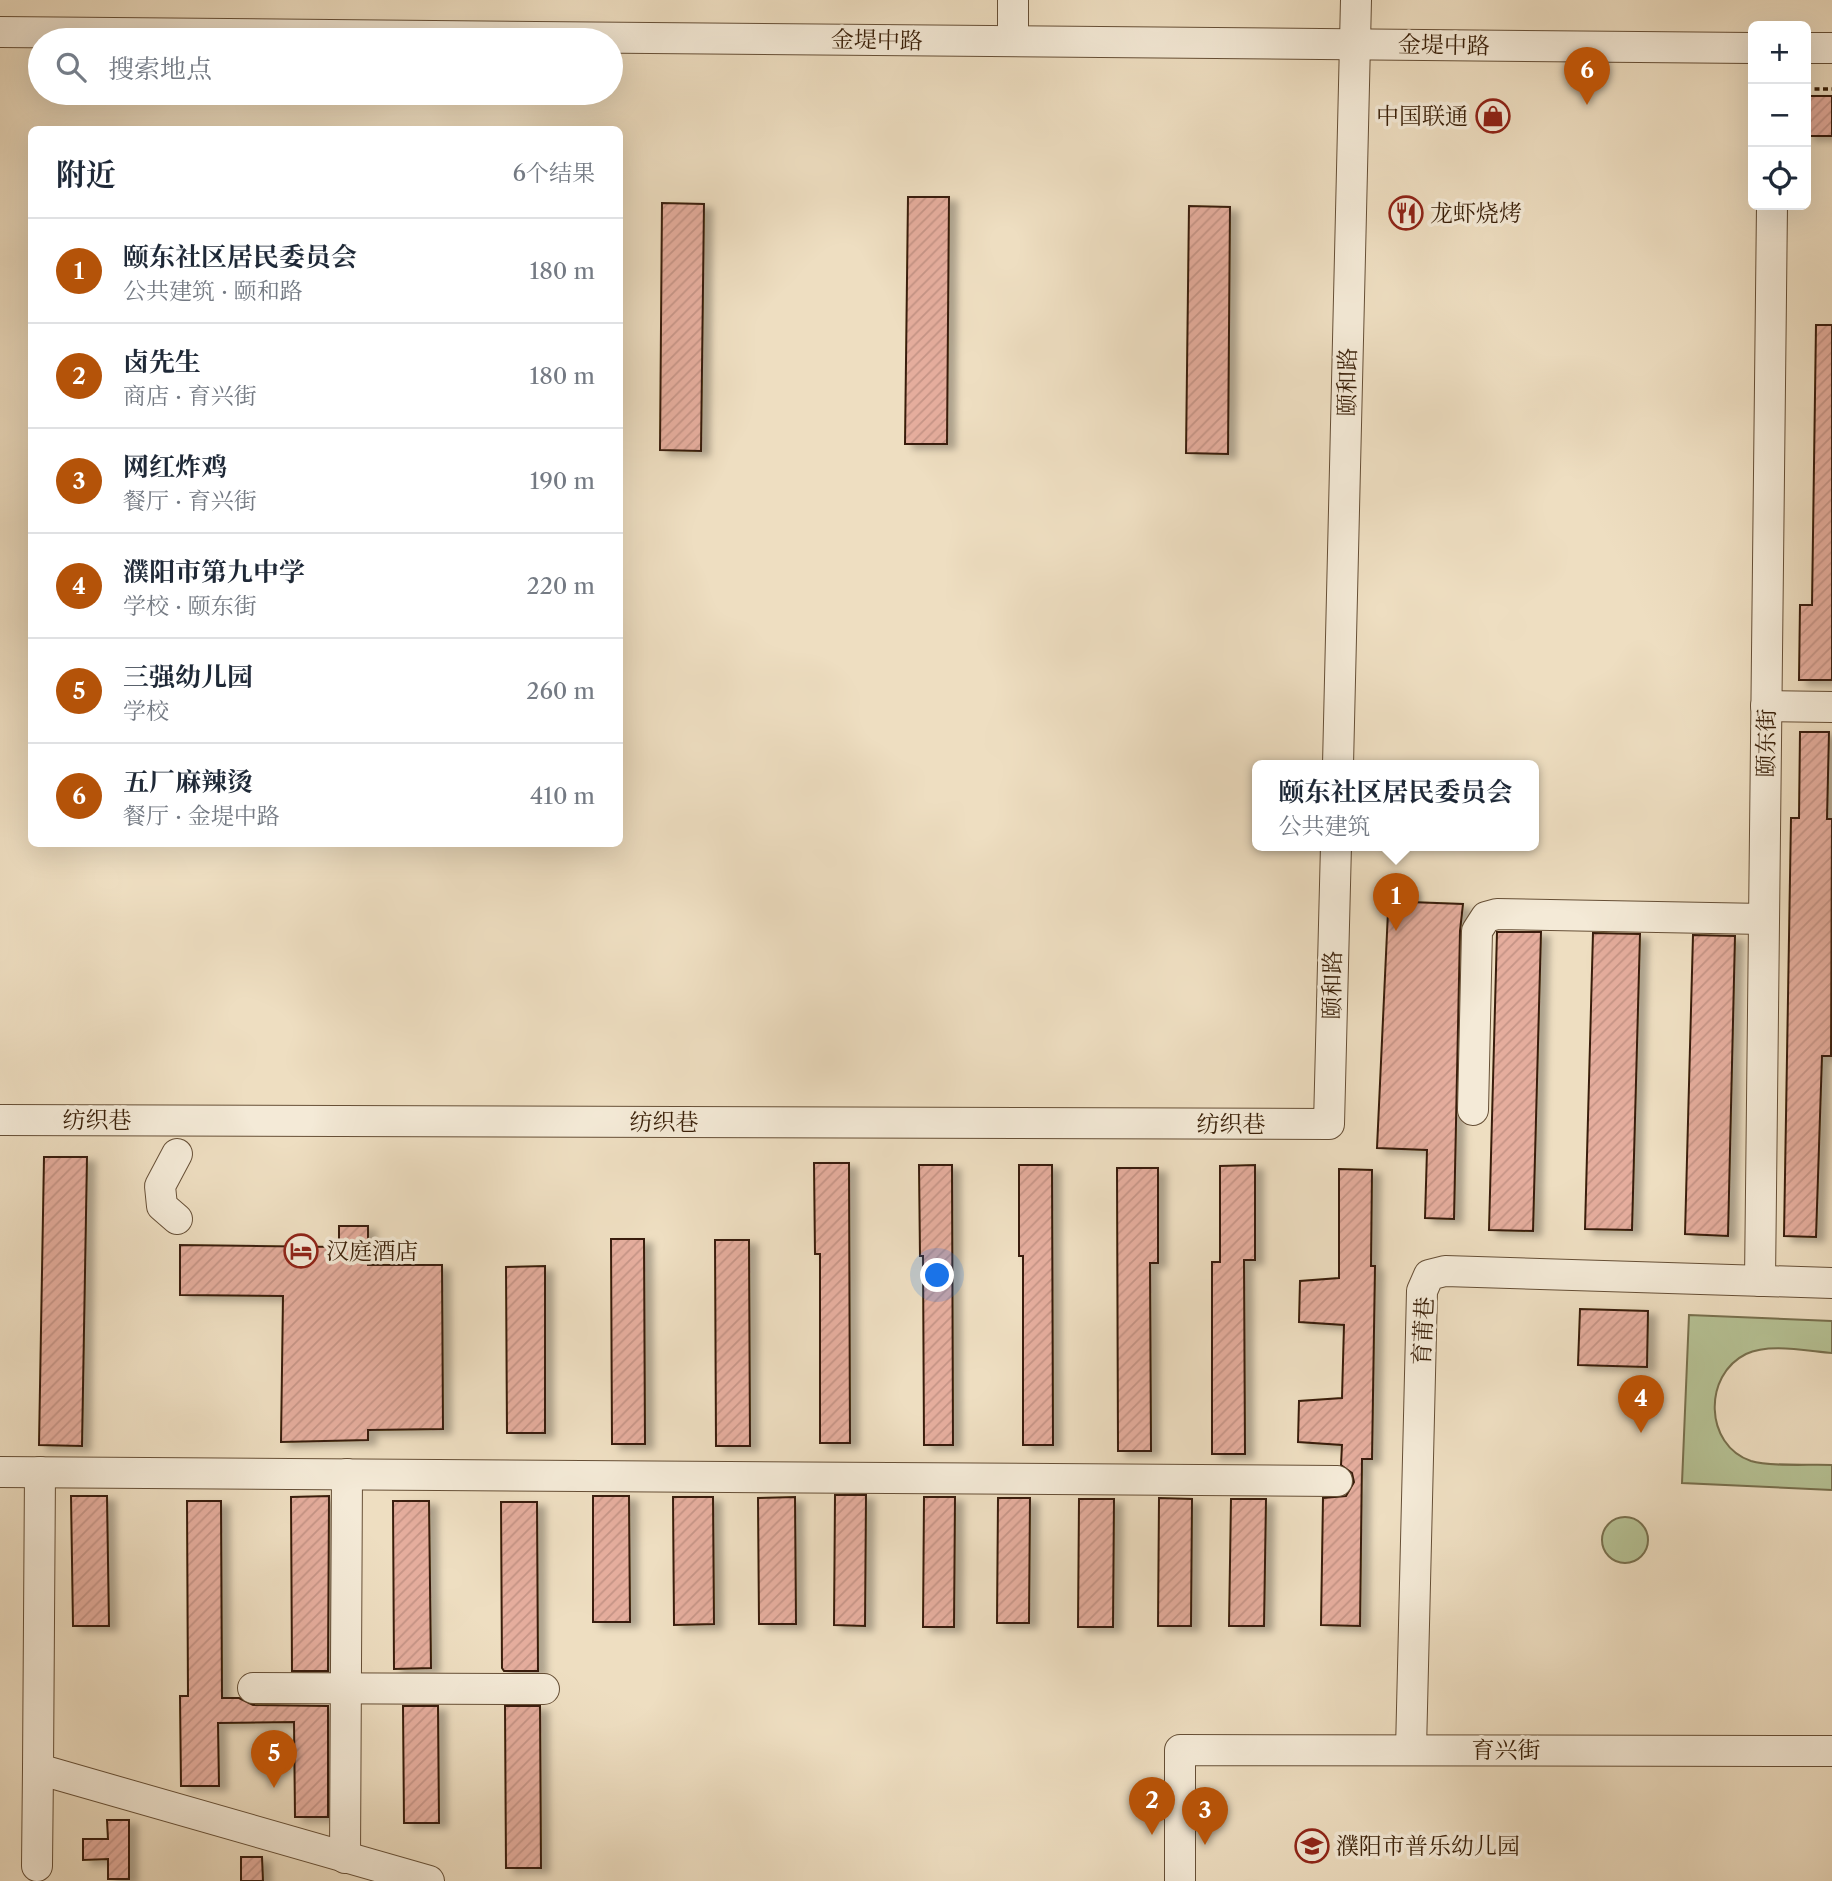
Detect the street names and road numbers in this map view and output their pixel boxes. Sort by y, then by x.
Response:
street label: 金堤中路 [831,25,923,55]
street label: 金堤中路 [1398,30,1490,60]
street label: 颐和路 [1332,347,1362,417]
street label: 颐东街 [1751,708,1781,778]
street label: 颐和路 [1317,950,1347,1020]
street label: 纺织巷 [63,1106,132,1134]
street label: 纺织巷 [630,1108,699,1136]
street label: 纺织巷 [1197,1110,1266,1138]
street label: 育莆巷 [1407,1296,1439,1366]
street label: 育兴街 [1472,1736,1541,1764]

